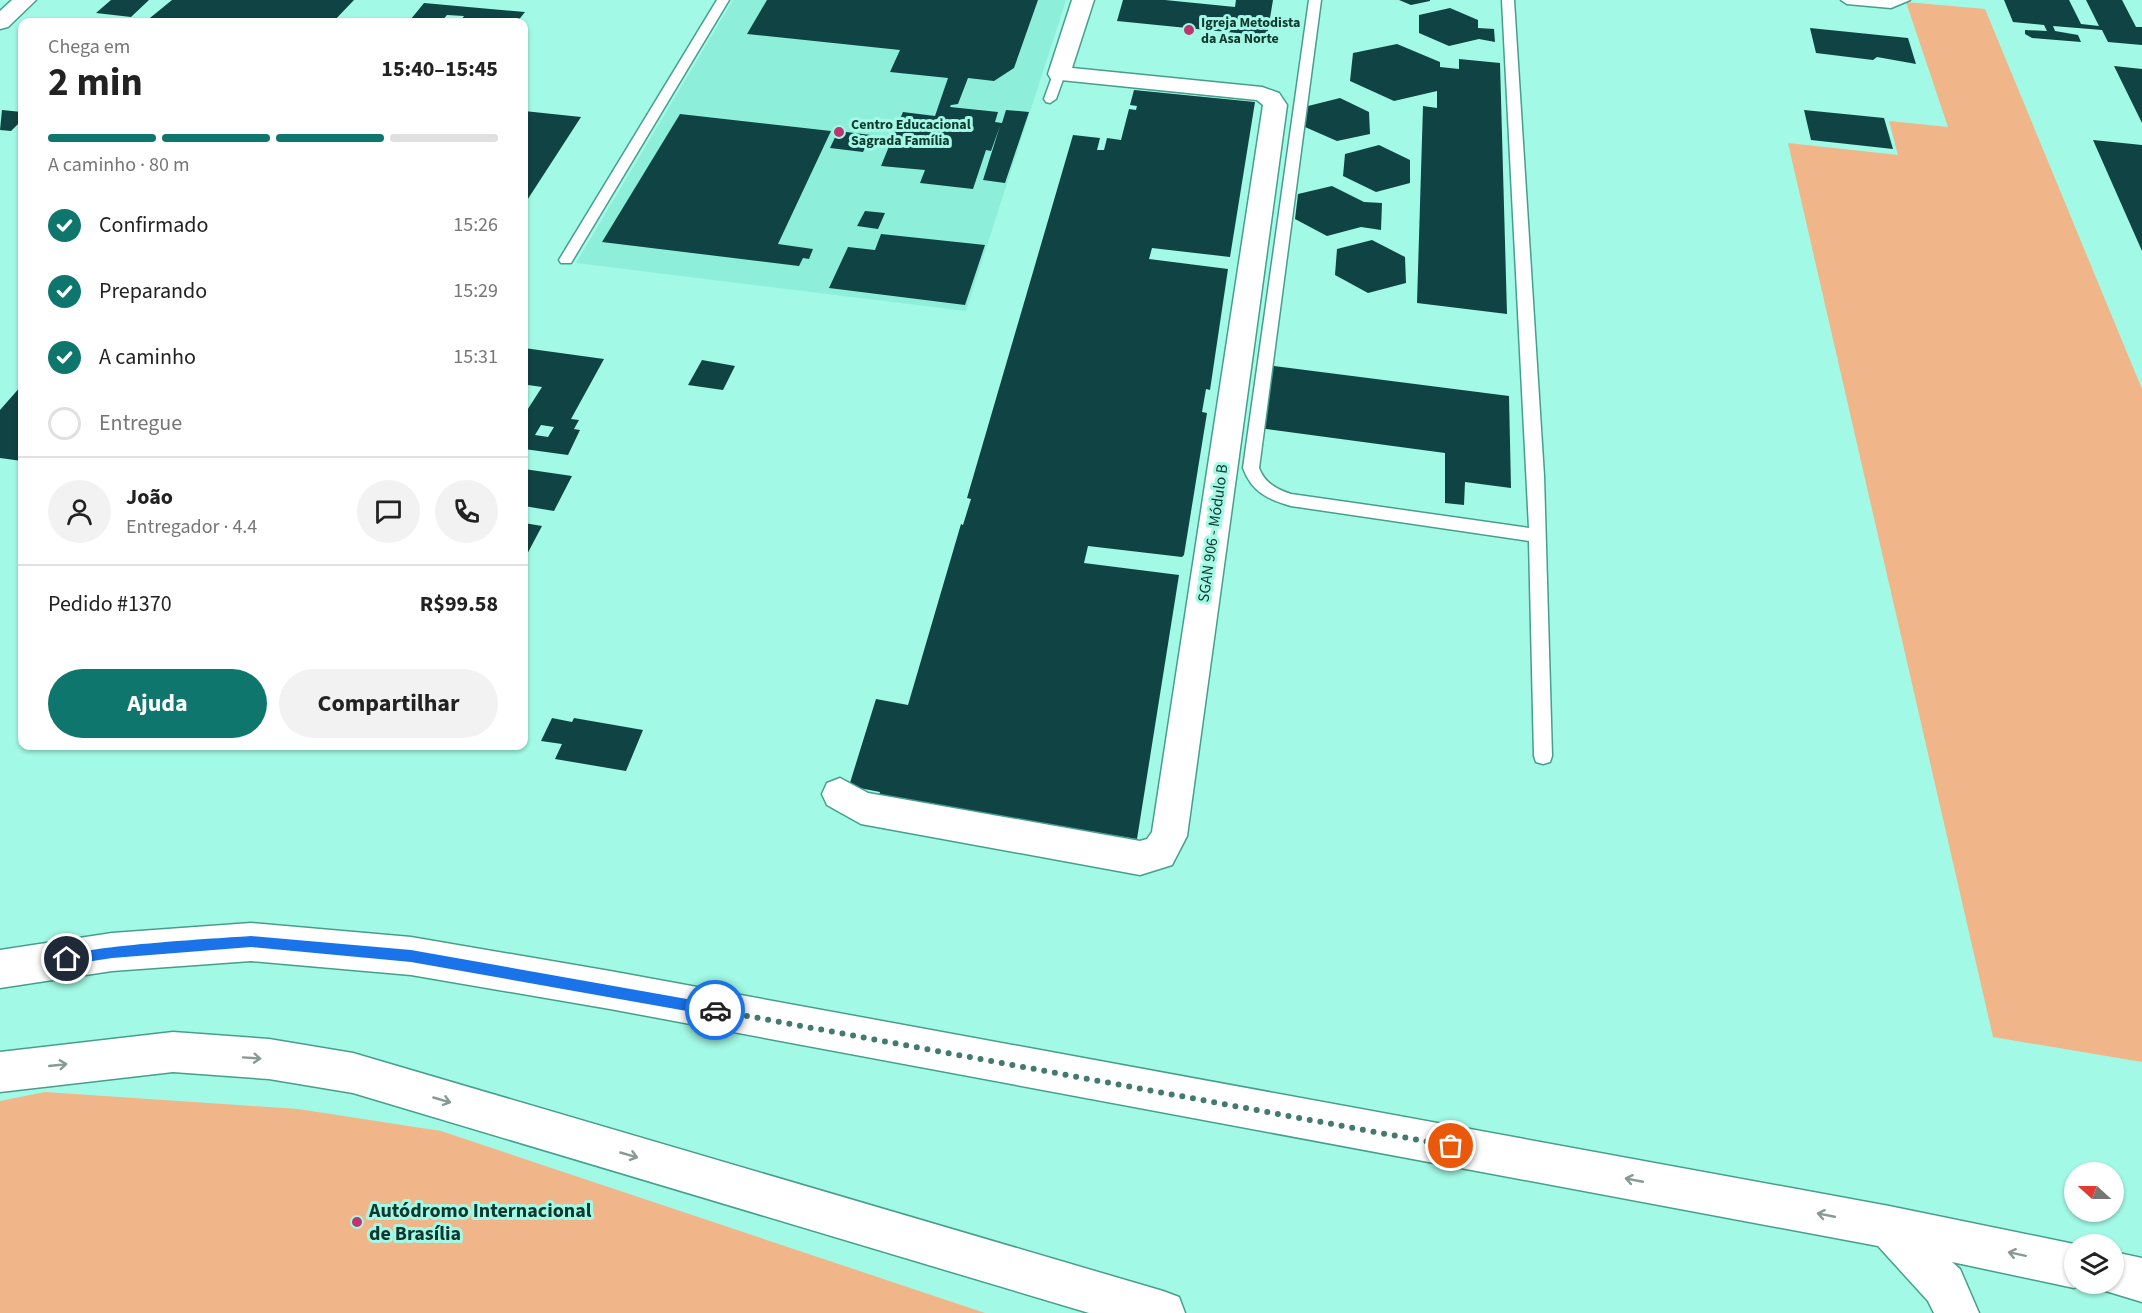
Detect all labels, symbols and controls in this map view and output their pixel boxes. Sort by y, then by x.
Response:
place label: Igreja Metodista da Asa Norte [1201,13,1300,49]
marker: Igreja Metodista da Asa Norte [1182,23,1196,37]
text: Chega em [48,33,130,61]
text: 15:40–15:45 [381,53,498,85]
text: 2 min [48,55,143,111]
place label: Centro Educacional Sagrada Família [851,115,971,151]
marker: Centro Educacional Sagrada Família [832,125,846,139]
text: A caminho · 80 m [48,151,189,179]
icon: check [48,209,81,242]
text: Confirmado [99,209,208,241]
text: 15:26 [453,211,498,239]
icon: check [48,275,81,308]
text: Preparando [99,275,207,307]
text: 15:29 [453,277,498,305]
icon: check [48,341,81,374]
text: A caminho [99,341,196,373]
text: 15:31 [453,343,498,371]
text: Entregue [99,407,182,439]
street label: SGAN 906 - Módulo B [1192,463,1234,604]
button: person [48,480,111,543]
button: chat [357,480,420,543]
button: phone [435,480,498,543]
text: João [126,481,173,513]
text: Entregador · 4.4 [126,513,257,541]
text: Pedido #1370 [48,588,172,620]
text: R$99.58 [420,588,498,620]
button: Ajuda [48,669,267,738]
button: Compartilhar [279,669,498,738]
pin [41,933,92,984]
icon: home [50,942,83,975]
courier [685,980,745,1040]
icon: car [699,994,732,1027]
one-way arrow [242,1053,262,1064]
one-way arrow [48,1059,68,1070]
one-way arrow [432,1095,451,1106]
pin [1425,1120,1476,1171]
icon: bag [1434,1129,1467,1162]
one-way arrow [619,1150,638,1161]
north arrow [2064,1162,2124,1222]
map controls [2064,1162,2124,1294]
one-way arrow [1625,1174,1645,1185]
place label: Autódromo Internacional de Brasília [368,1197,592,1248]
one-way arrow [1817,1210,1836,1221]
marker: Autódromo Internacional de Brasília [350,1215,364,1229]
button: layers [2064,1234,2124,1294]
one-way arrow [2008,1248,2028,1259]

